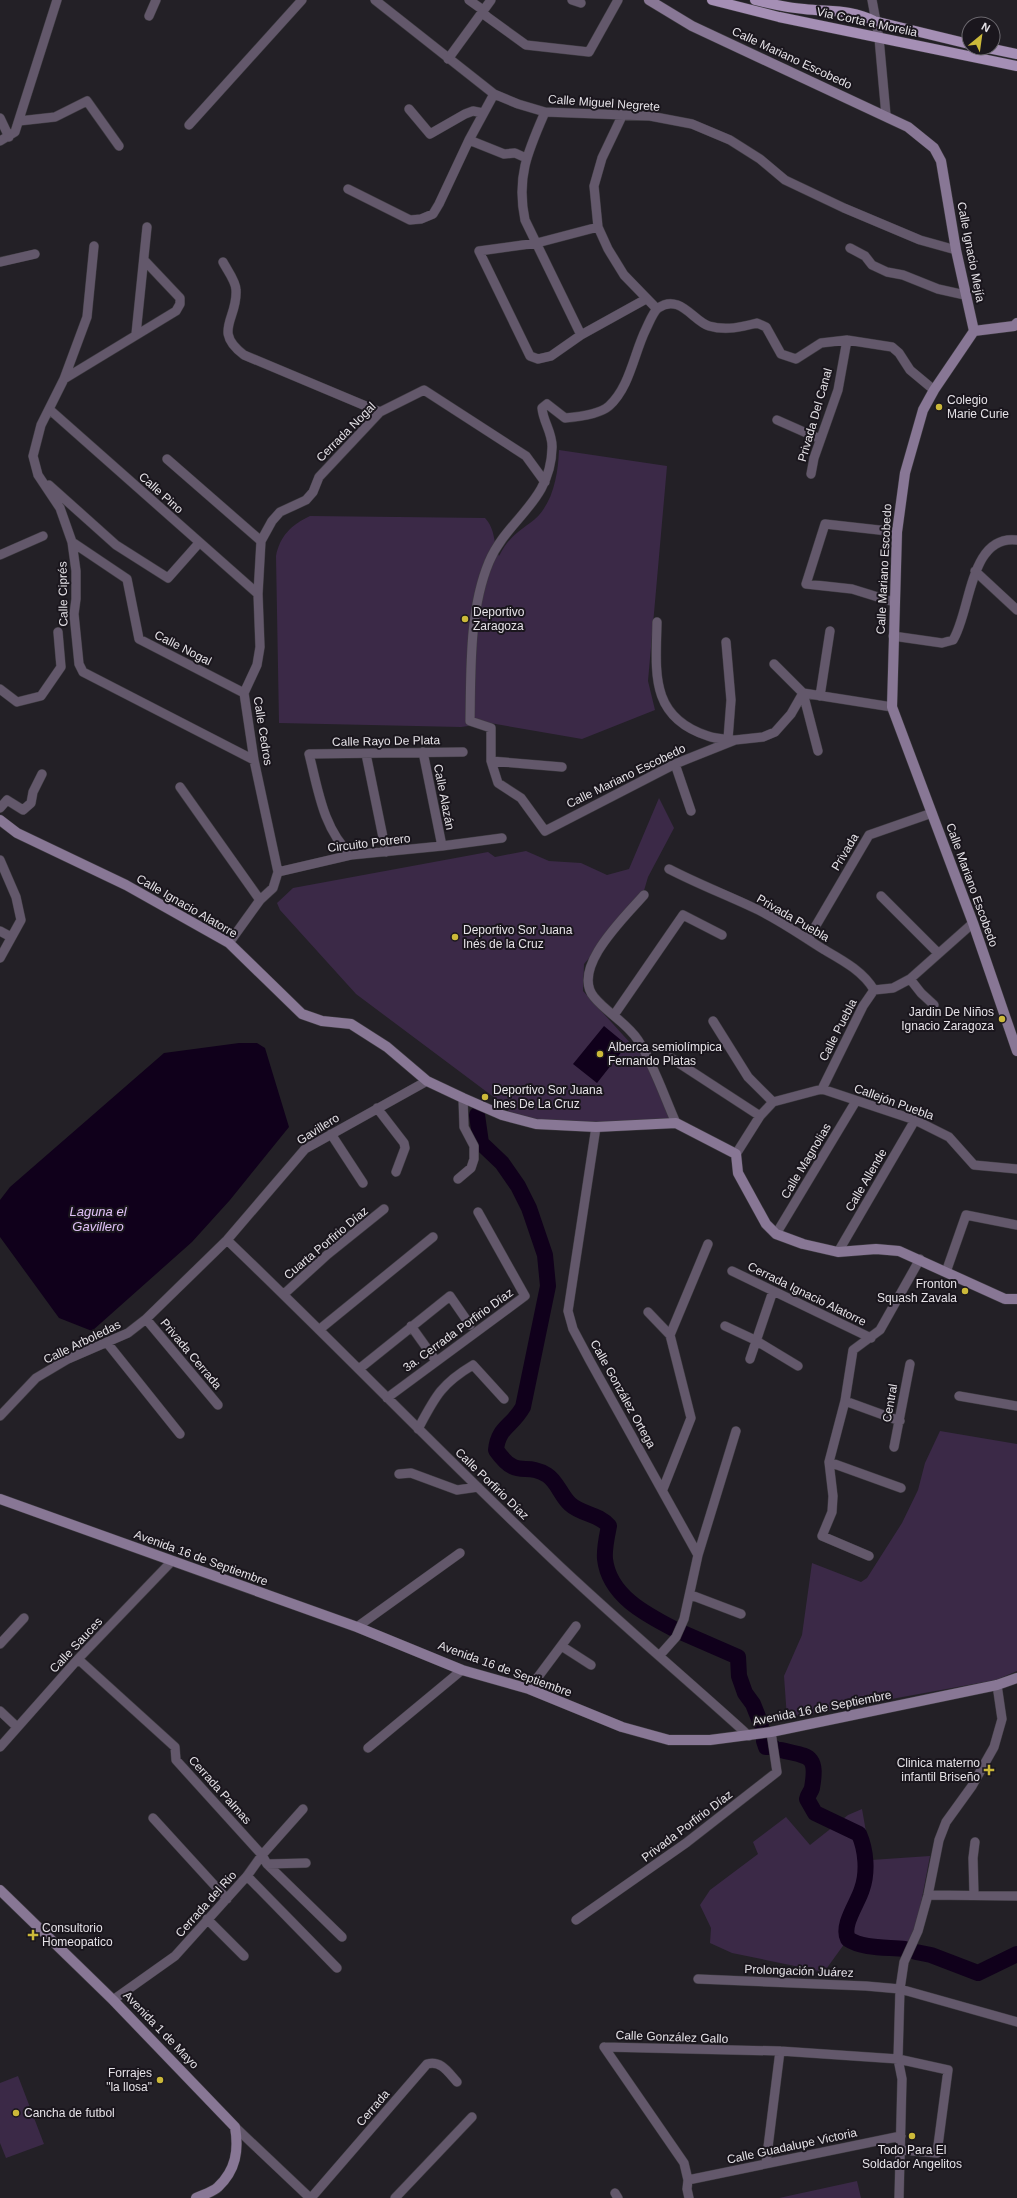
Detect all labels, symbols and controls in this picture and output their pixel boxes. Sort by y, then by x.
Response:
street label: Via Corta a Morelia [815,4,919,40]
north arrow [961,16,1001,56]
text: N [979,20,992,34]
street label: Calle Mariano Escobedo [730,24,854,92]
street label: Calle Miguel Negrete [548,92,661,114]
street label: Calle Ignacio Mejía [954,201,988,304]
street label: Privada Del Canal [795,367,835,463]
place label: Colegio Marie Curie [947,393,1009,421]
street label: Cerrada Nogal [313,399,379,465]
marker: Colegio Marie Curie [934,402,944,412]
street label: Calle Pino [136,469,186,517]
street label: Calle Mariano Escobedo [874,503,894,635]
street label: Calle Ciprés [55,561,71,627]
place label: Deportivo Zaragoza [473,605,525,633]
marker: Deportivo Zaragoza [460,614,470,624]
street label: Calle Nogal [152,628,214,668]
street label: Calle Cedros [251,696,275,766]
street label: Calle Rayo De Plata [332,733,440,749]
street label: Calle Mariano Escobedo [564,741,688,811]
street label: Calle Alazán [431,763,457,831]
street label: Calle Mariano Escobedo [943,821,1001,949]
street label: Circuito Potrero [327,831,412,855]
street label: Privada [829,831,862,873]
street label: Calle Ignacio Alatorre [134,871,240,941]
street label: Privada Puebla [754,892,832,945]
place label: Deportivo Sor Juana Inés de la Cruz [463,923,573,951]
marker: Deportivo Sor Juana Inés de la Cruz [450,932,460,942]
street label: Calle Puebla [816,996,860,1063]
place label: Jardin De Niños Ignacio Zaragoza [901,1005,994,1033]
marker: Jardin De Niños Ignacio Zaragoza [997,1014,1007,1024]
place label: Alberca semiolímpica Fernando Platas [608,1040,722,1068]
marker: Alberca semiolímpica Fernando Platas [595,1049,605,1059]
street label: Callejón Puebla [852,1081,936,1123]
place label: Deportivo Sor Juana Ines De La Cruz [493,1083,603,1111]
marker: Deportivo Sor Juana Ines De La Cruz [480,1092,490,1102]
street label: Gavillero [294,1110,342,1147]
street label: Calle Magnolias [778,1121,834,1201]
street label: Calle Allende [842,1146,890,1214]
water label: Laguna el Gavillero [69,1204,128,1234]
street label: Cuarta Porfirio Díaz [281,1204,371,1282]
street label: Cerrada Ignacio Alatorre [745,1259,869,1329]
place label: Fronton Squash Zavala [877,1277,957,1305]
street label: 3a. Cerrada Porfirio Díaz [400,1285,516,1375]
marker: Fronton Squash Zavala [960,1286,970,1296]
street label: Privada Cerrada [158,1316,225,1392]
street label: Calle Arboledas [41,1317,123,1367]
street label: Calle González Ortega [587,1338,659,1451]
street label: Central [880,1383,900,1423]
street label: Calle Porfirio Díaz [452,1445,532,1523]
street label: Avenida 16 de Septiembre [132,1527,270,1589]
street label: Calle Sauces [47,1614,105,1676]
street label: Avenida 16 de Septiembre [436,1638,574,1700]
street label: Avenida 16 de Septiembre [751,1688,893,1728]
street label: Cerrada Palmas [186,1753,254,1827]
place label: Clinica materno infantil Briseño [897,1756,980,1784]
marker: Clinica materno infantil Briseño [983,1764,995,1776]
street label: Privada Porfirio Díaz [639,1787,735,1865]
street label: Cerrada del Rio [173,1868,240,1940]
place label: Consultorio Homeopatico [42,1921,113,1949]
marker: Consultorio Homeopatico [27,1929,39,1941]
street label: Prolongación Juárez [744,1962,854,1980]
street label: Avenida 1 de Mayo [120,1988,202,2072]
street label: Calle González Gallo [615,2028,729,2046]
place label: Forrajes "la llosa" [106,2066,152,2094]
marker: Forrajes "la llosa" [155,2075,165,2085]
street label: Cerrada [353,2087,393,2129]
place label: Cancha de futbol [24,2106,115,2120]
marker: Cancha de futbol [11,2108,21,2118]
street label: Calle Guadalupe Victoria [726,2125,859,2167]
marker: Todo Para El Soldador Angelitos [907,2131,917,2141]
place label: Todo Para El Soldador Angelitos [862,2143,962,2171]

